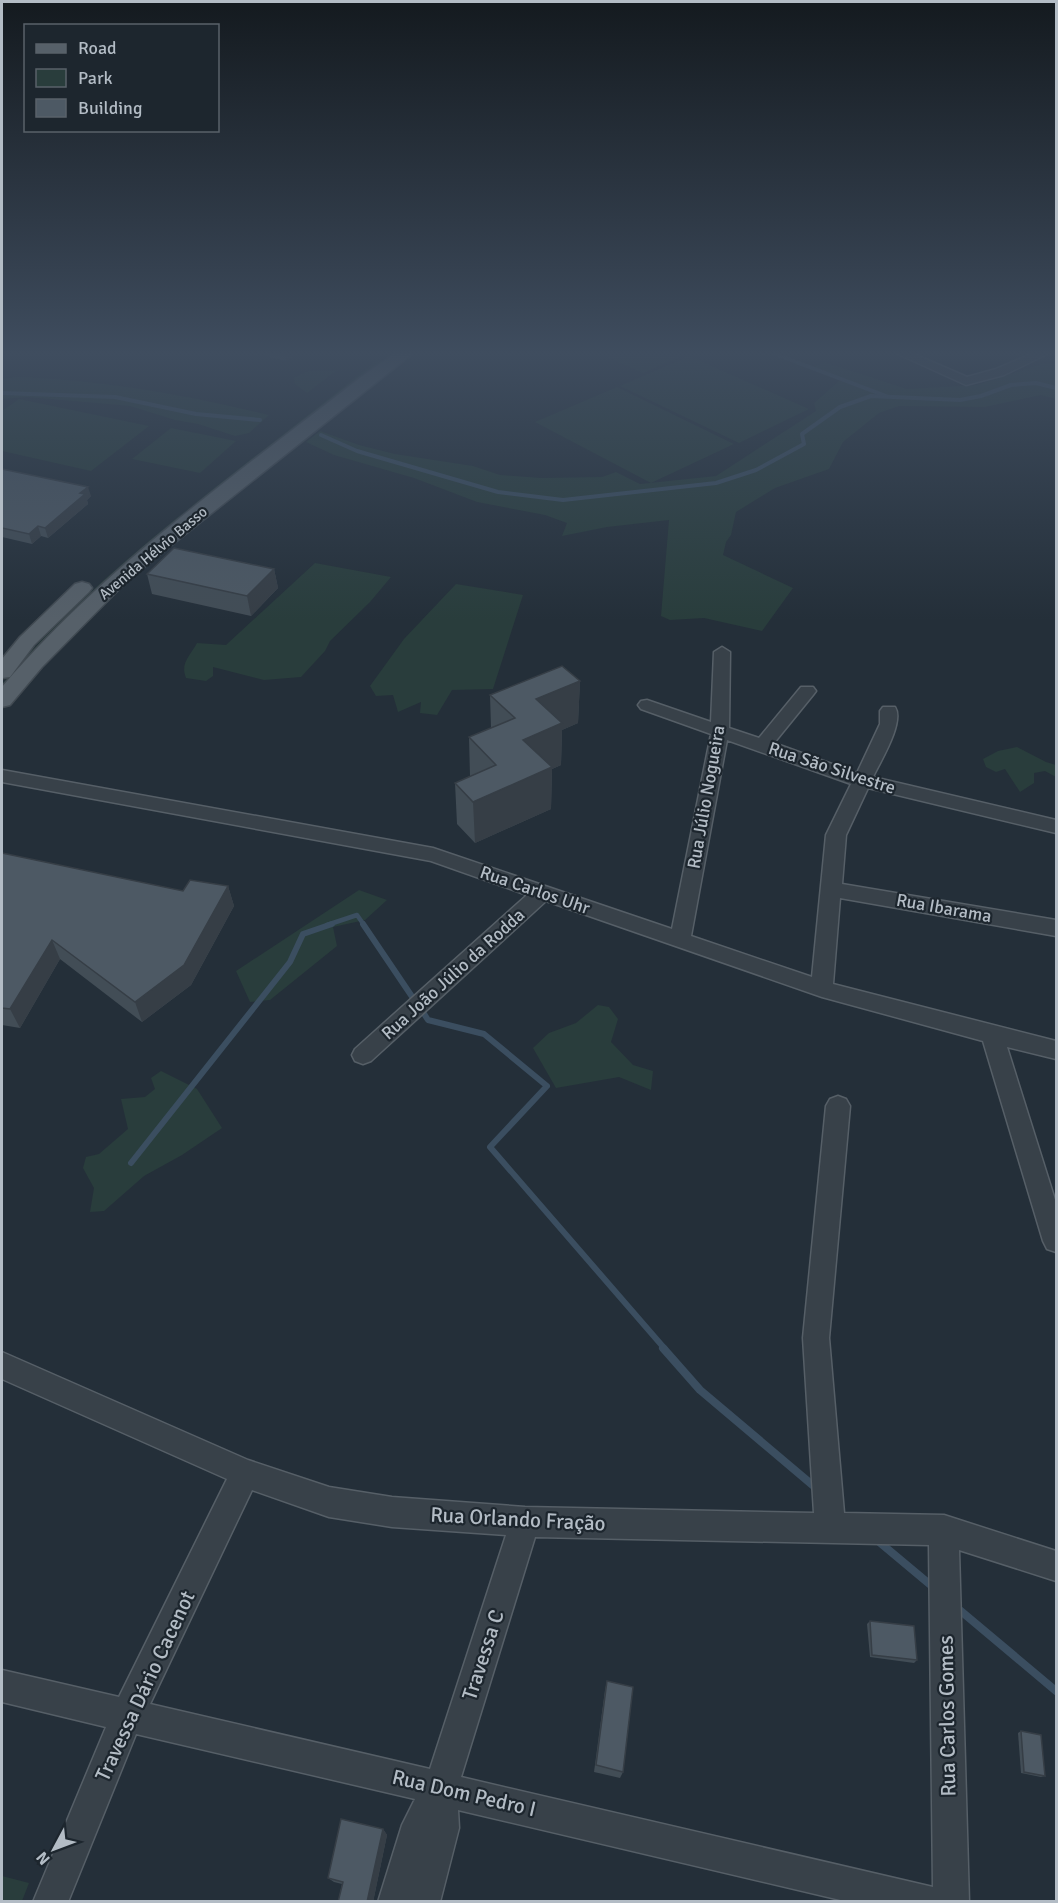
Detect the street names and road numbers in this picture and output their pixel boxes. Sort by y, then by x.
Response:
street label: Avenida Hélvio Basso [95,502,211,603]
street label: Rua Júlio Nogueira [683,724,729,870]
street label: Rua São Silvestre [766,737,898,799]
street label: Rua Carlos Uhr [477,861,593,919]
street label: Rua Ibarama [895,889,993,927]
street label: Rua João Júlio da Rodda [377,904,529,1044]
street label: Rua Orlando Fração [430,1501,606,1537]
street label: Travessa Dário Cacenot [89,1587,201,1785]
street label: Travessa C [456,1607,510,1703]
street label: Rua Carlos Gomes [933,1635,961,1797]
street label: Rua Dom Pedro I [390,1764,538,1822]

